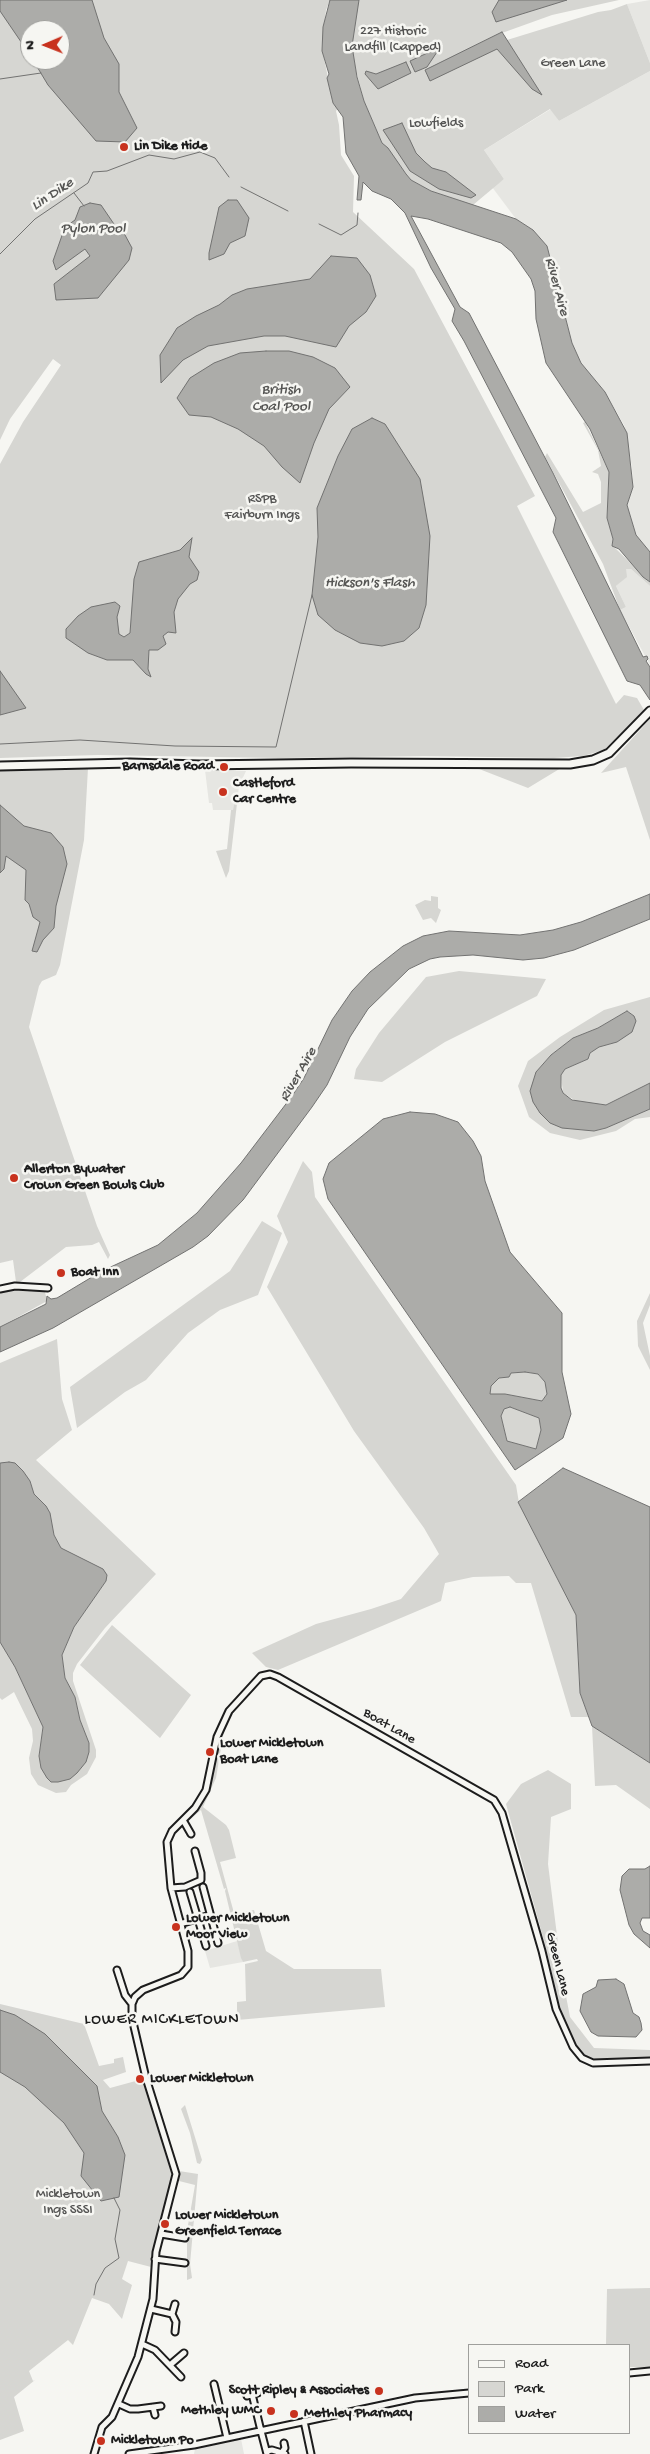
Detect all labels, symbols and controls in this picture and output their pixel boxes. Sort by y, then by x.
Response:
north arrow [20,20,70,70]
park label: 227 Historic Landfill (Capped) [344,24,442,56]
text: N [22,41,39,50]
park label: Green Lane [541,56,605,72]
park label: Lowfields [409,116,463,132]
place label: Lin Dike Hide [134,139,208,155]
marker: Lin Dike Hide [118,141,130,153]
water label: Lin Dike [29,174,77,216]
water label: Pylon Pool [61,221,125,239]
water label: River Aire [540,256,572,318]
water label: British Coal Pool [252,382,310,417]
park label: RSPB Fairburn Ings [225,492,299,524]
water label: Hickson's Flash [325,575,415,593]
place label: Barnsdale Road [122,759,214,775]
marker: Barnsdale Road [218,761,230,773]
place label: Castleford Car Centre [233,776,296,809]
marker: Castleford Car Centre [217,786,229,798]
water label: River Aire [276,1045,322,1105]
place label: Allerton Bywater Crown Green Bowls Club [24,1162,164,1194]
marker: Allerton Bywater Crown Green Bowls Club [8,1172,20,1184]
place label: Boat Inn [71,1265,119,1281]
marker: Boat Inn [55,1267,67,1279]
street label: Boat Lane [360,1705,418,1749]
place label: Lower Mickletown Boat Lane [220,1736,323,1768]
marker: Lower Mickletown Boat Lane [204,1746,216,1758]
place label: Lower Mickletown Moor View [186,1911,289,1944]
marker: Lower Mickletown Moor View [170,1921,182,1933]
street label: Green Lane [541,1930,573,1998]
district label: LOWER MICKLETOWN [82,2011,242,2031]
place label: Lower Mickletown [150,2071,253,2087]
marker: Lower Mickletown [134,2073,146,2085]
park label: Mickletown Ings SSSI [36,2187,100,2220]
place label: Lower Mickletown Greenfield Terrace [175,2208,281,2240]
marker: Lower Mickletown Greenfield Terrace [159,2218,171,2230]
legend [468,2344,630,2434]
text: Road [515,2355,548,2373]
text: Park [515,2380,544,2398]
place label: Scott Ripley & Associates [229,2383,369,2399]
marker: Scott Ripley & Associates [373,2385,385,2397]
place label: Methley WMC [181,2403,261,2419]
marker: Methley WMC [265,2405,277,2417]
text: Water [515,2405,555,2423]
place label: Methley Pharmacy [304,2406,412,2422]
marker: Methley Pharmacy [288,2408,300,2420]
place label: Mickletown Po [111,2433,194,2449]
marker: Mickletown Po [95,2435,107,2447]

